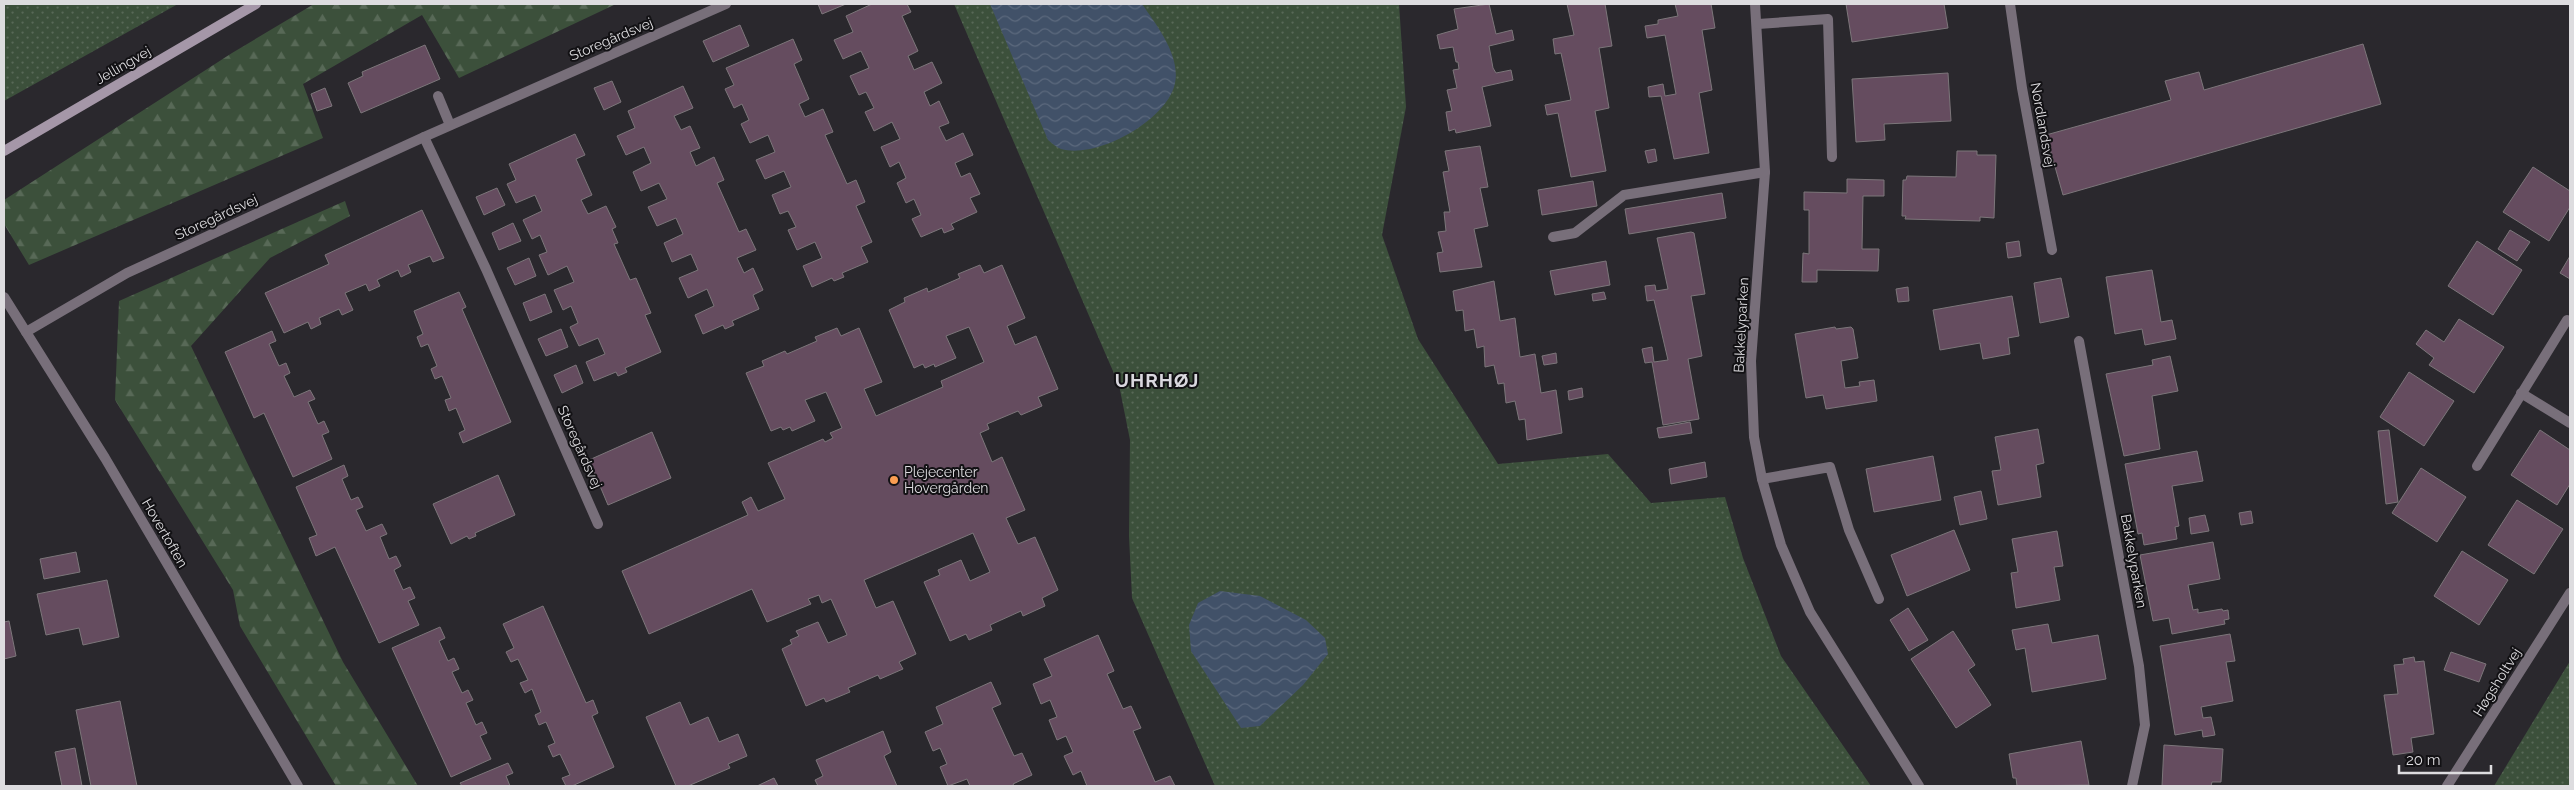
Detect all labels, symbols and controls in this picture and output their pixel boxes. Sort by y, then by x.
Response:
street label: Storegårdsvej [567,14,655,64]
street label: Jellingvej [93,43,153,87]
street label: Nordlandsvej [2028,81,2058,169]
street label: Storegårdsvej [172,191,260,243]
street label: Bakkelyparken [1731,277,1751,373]
district label: UHRHØJ [1115,369,1199,391]
street label: Storegårdsvej [555,403,605,491]
place label: Plejecenter Hovergården [904,464,989,496]
marker: Plejecenter Hovergården [888,474,900,486]
street label: Hovertoften [139,496,191,570]
street label: Bakkelyparken [2118,513,2150,609]
street label: Høgsholtvej [2470,645,2524,719]
scale bar [2399,742,2492,774]
text: 20 m [2406,751,2441,769]

